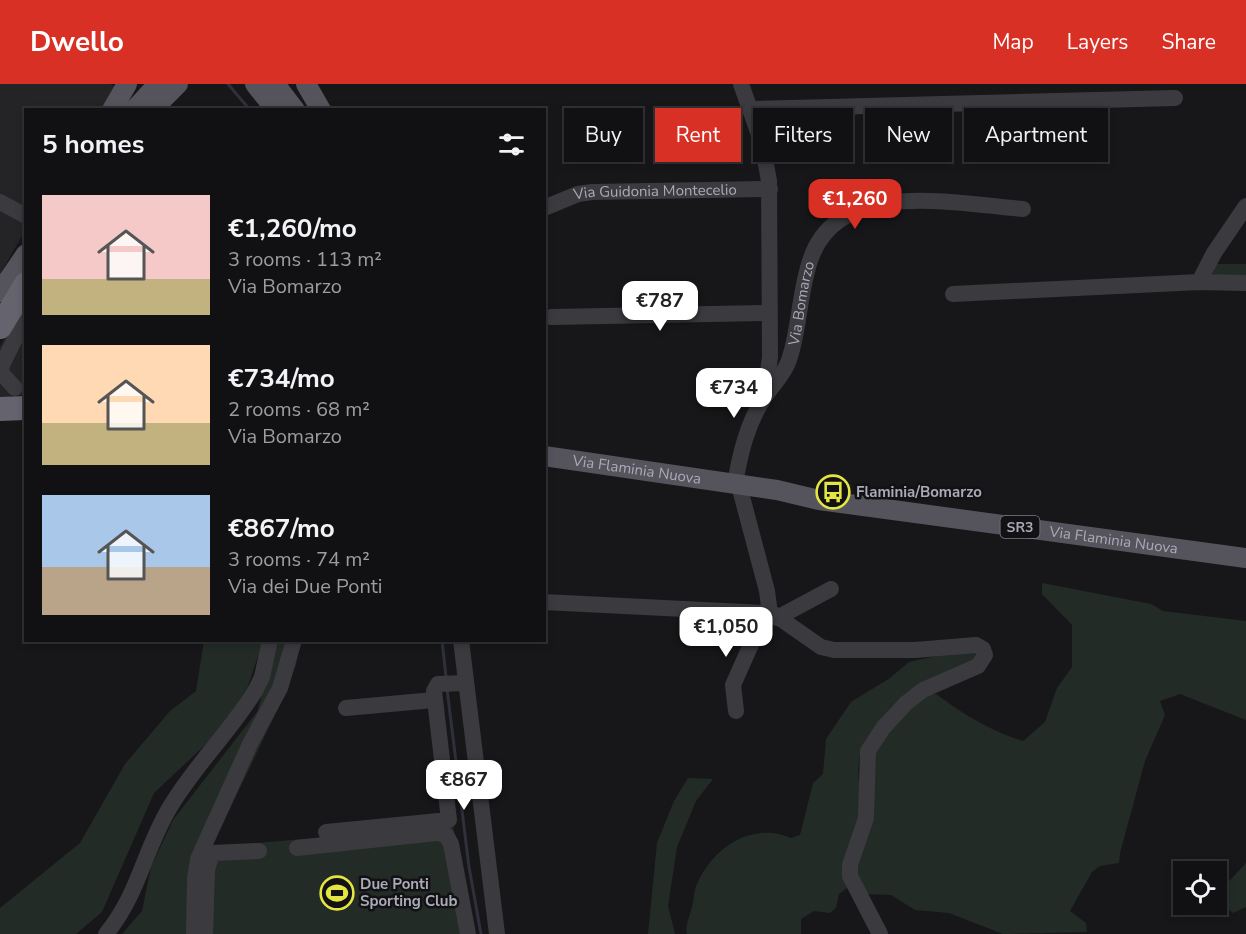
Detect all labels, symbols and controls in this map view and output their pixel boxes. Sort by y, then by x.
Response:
text: Dwello [30,23,124,61]
text: Map [992,28,1034,56]
text: Layers [1067,28,1128,56]
text: Share [1161,28,1216,56]
chip: Buy [564,108,643,162]
chip: Rent [655,108,741,162]
chip: Filters [753,108,853,162]
chip: New [865,108,952,162]
chip: Apartment [964,108,1108,162]
text: 5 homes [42,127,144,162]
icon: filters [495,128,528,161]
pin: €1,260 [806,179,904,230]
street label: Via Guidonia Montecelio [571,180,737,205]
text: €1,260 [823,185,887,212]
text: €1,260/mo [228,211,357,246]
icon: home [90,219,162,291]
text: 3 rooms · 113 m² [228,246,382,273]
street label: Via Bomarzo [783,259,819,348]
text: Via Bomarzo [228,273,342,300]
pin: €787 [624,281,696,332]
text: €787 [636,287,684,314]
text: €734/mo [228,361,335,396]
pin: €734 [698,368,770,419]
icon: home [90,369,162,441]
text: €734 [710,374,758,401]
text: 2 rooms · 68 m² [228,396,370,423]
text: Via Bomarzo [228,423,342,450]
street label: Via Flaminia Nuova [570,450,703,489]
bus stop icon: Flaminia/Bomarzo [815,474,851,510]
place label: Flaminia/Bomarzo [856,482,982,502]
text: €867/mo [228,511,335,546]
road number: SR3 [1000,516,1040,538]
icon: home [90,519,162,591]
street label: Via Flaminia Nuova [1047,521,1179,559]
text: 3 rooms · 74 m² [228,546,370,573]
text: Via dei Due Ponti [228,573,382,600]
pin: €1,050 [677,607,775,658]
text: €1,050 [694,613,758,640]
pin: €867 [428,760,500,811]
text: €867 [440,766,488,793]
map controls [1173,861,1227,915]
button: locate [1173,861,1227,915]
place label: Due Ponti Sporting Club [360,874,458,911]
sports icon: Due Ponti Sporting Club [319,875,355,911]

